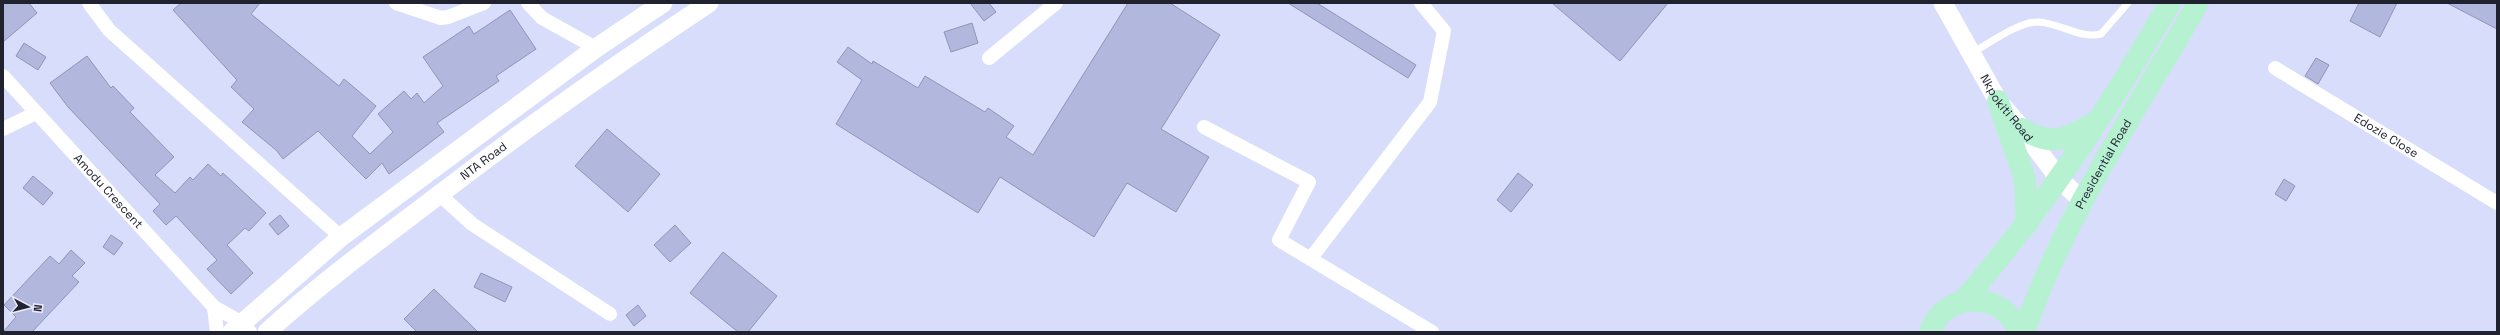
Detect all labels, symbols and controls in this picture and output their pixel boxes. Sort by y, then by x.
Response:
street label: Nkpokiti Road [1977,71,2037,145]
street label: Edozie Close [2351,110,2421,161]
street label: Presidential Road [2072,116,2135,212]
street label: NTA Road [457,138,510,184]
street label: Amodu Crescent [70,150,146,232]
north arrow [8,287,48,327]
text: N [31,304,45,313]

